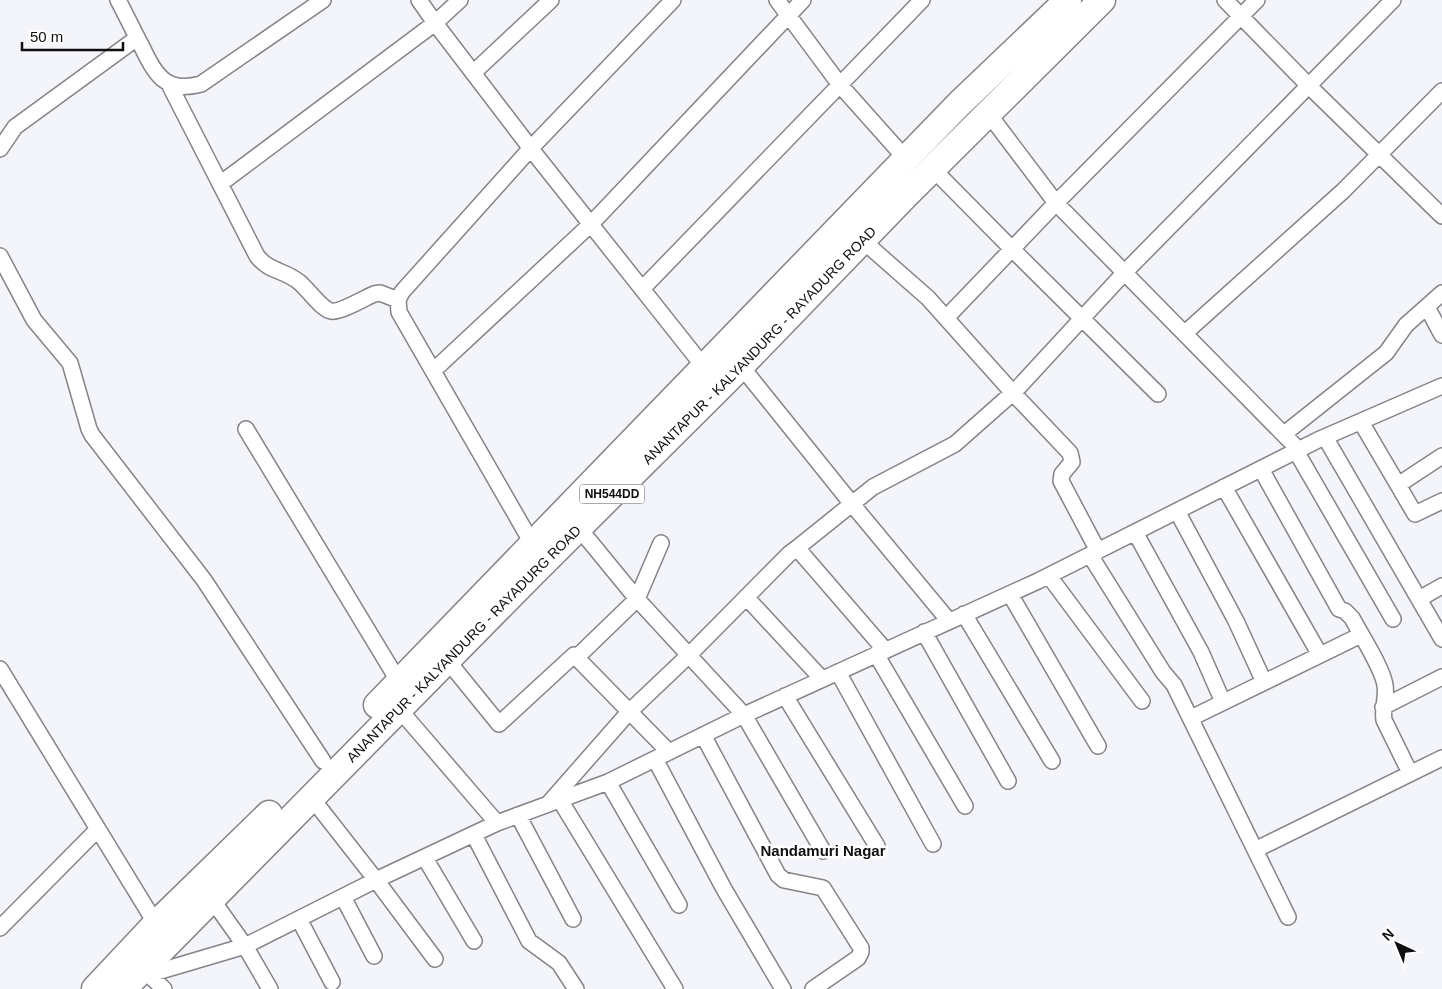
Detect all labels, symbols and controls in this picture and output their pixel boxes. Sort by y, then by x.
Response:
scale bar [22,20,124,52]
text: 50 m [30,28,63,45]
street label: ANANTAPUR - KALYANDURG - RAYADURG ROAD [639,223,879,467]
road number: NH544DD [580,484,644,504]
street label: ANANTAPUR - KALYANDURG - RAYADURG ROAD [343,522,584,765]
district label: Nandamuri Nagar [760,842,886,859]
north arrow [1372,919,1422,969]
text: N [1379,925,1397,944]

